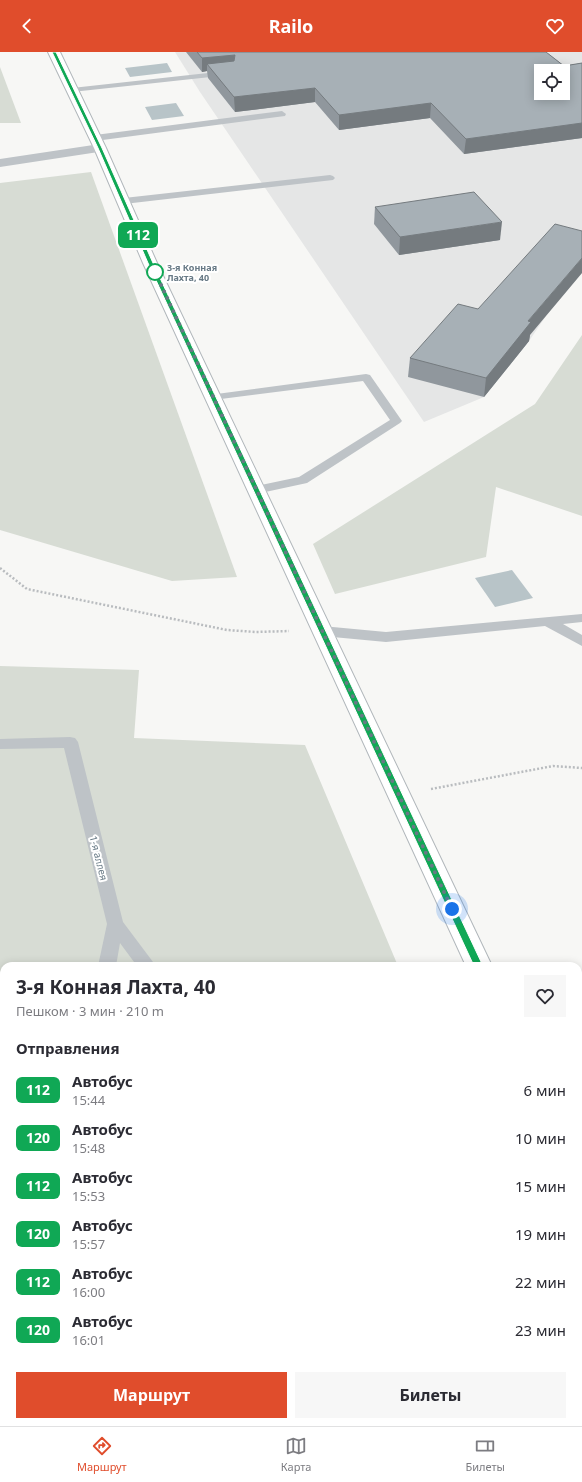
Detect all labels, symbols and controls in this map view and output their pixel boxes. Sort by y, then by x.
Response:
text: Railo [269,14,313,38]
icon: back [16,15,38,37]
icon: heart [544,15,566,37]
map controls [534,64,570,100]
button: locate [534,64,570,100]
line badge: 112 [115,222,161,248]
text: 112 [126,225,150,244]
place label: 3-я Конная Лахта, 40 [167,261,217,284]
marker: 3-я Конная Лахта, 40 [146,263,164,281]
street label: 1-я аллея [87,834,111,882]
your location [442,899,462,919]
text: 3-я Конная Лахта, 40 [16,974,216,1000]
button: heart [524,975,566,1017]
text: Пешком · 3 мин · 210 m [16,1002,164,1020]
text: Отправления [16,1038,120,1058]
text: Автобус [72,1071,133,1091]
text: 112 [26,1080,50,1099]
text: 6 мин [523,1080,566,1100]
text: 15:44 [72,1091,105,1109]
text: Автобус [72,1119,133,1139]
text: 120 [26,1128,50,1147]
text: 10 мин [515,1128,566,1148]
text: 15:48 [72,1139,105,1157]
text: Автобус [72,1167,133,1187]
text: 112 [26,1176,50,1195]
text: 15 мин [515,1176,566,1196]
text: 15:53 [72,1187,105,1205]
text: Автобус [72,1215,133,1235]
text: 120 [26,1224,50,1243]
text: 19 мин [515,1224,566,1244]
text: 15:57 [72,1235,105,1253]
text: Автобус [72,1263,133,1283]
text: 112 [26,1272,50,1291]
text: 22 мин [515,1272,566,1292]
text: 16:00 [72,1283,105,1301]
text: Автобус [72,1311,133,1331]
text: 120 [26,1320,50,1339]
text: 23 мин [515,1320,566,1340]
text: 16:01 [72,1331,105,1349]
button: Маршрут [16,1372,287,1418]
button: Билеты [295,1372,566,1418]
tab: Маршрут [77,1435,127,1474]
tab: Карта [281,1435,311,1474]
tab: Билеты [466,1435,505,1474]

